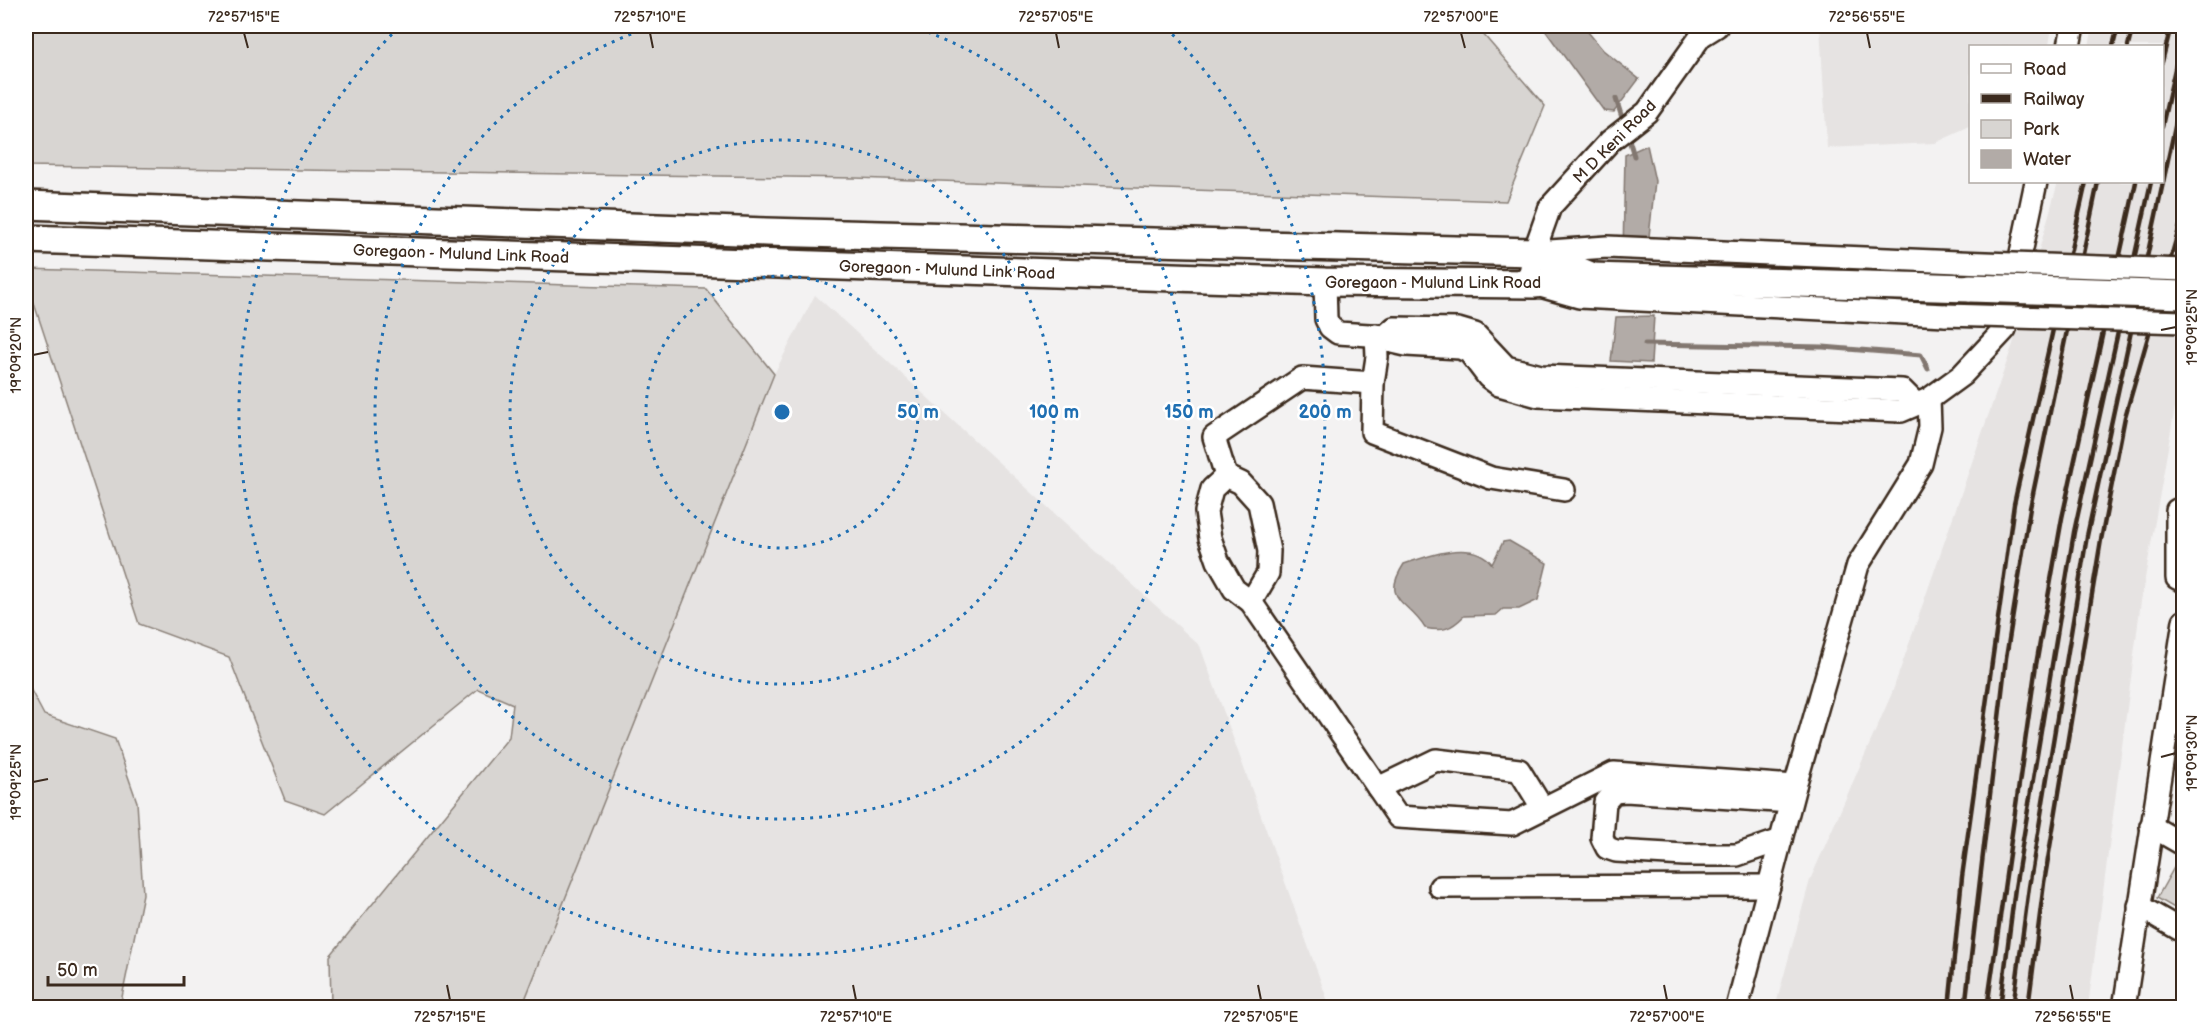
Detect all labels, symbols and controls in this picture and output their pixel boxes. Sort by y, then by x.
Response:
text: 72°57'15"E [208,8,280,27]
text: 72°57'10"E [614,8,686,27]
text: 72°57'05"E [1019,8,1094,27]
text: 72°57'00"E [1423,8,1499,27]
text: 72°56'55"E [1829,8,1905,27]
legend [1969,45,2164,183]
text: Road [2023,59,2067,80]
text: Railway [2023,89,2085,110]
street label: M D Keni Road [1570,97,1661,188]
text: Park [2023,119,2059,140]
text: Water [2023,149,2071,170]
street label: Goregaon - Mulund Link Road [353,241,569,268]
street label: Goregaon - Mulund Link Road [839,257,1055,284]
street label: Goregaon - Mulund Link Road [1325,274,1541,293]
text: 19°09'25"N [2183,289,2202,365]
text: 19°09'20"N [7,317,26,393]
centre of rings [772,402,792,422]
text: 50 m [897,402,939,423]
text: 100 m [1029,402,1079,423]
text: 150 m [1164,402,1214,423]
text: 200 m [1298,402,1352,423]
text: 19°09'30"N [2183,714,2202,792]
text: 19°09'25"N [7,744,26,820]
scale bar [48,949,184,987]
text: 50 m [57,960,98,981]
text: 72°57'15"E [414,1008,486,1027]
text: 72°57'10"E [820,1008,892,1027]
text: 72°57'05"E [1224,1008,1299,1027]
text: 72°57'00"E [1629,1008,1705,1027]
text: 72°56'55"E [2035,1008,2111,1027]

